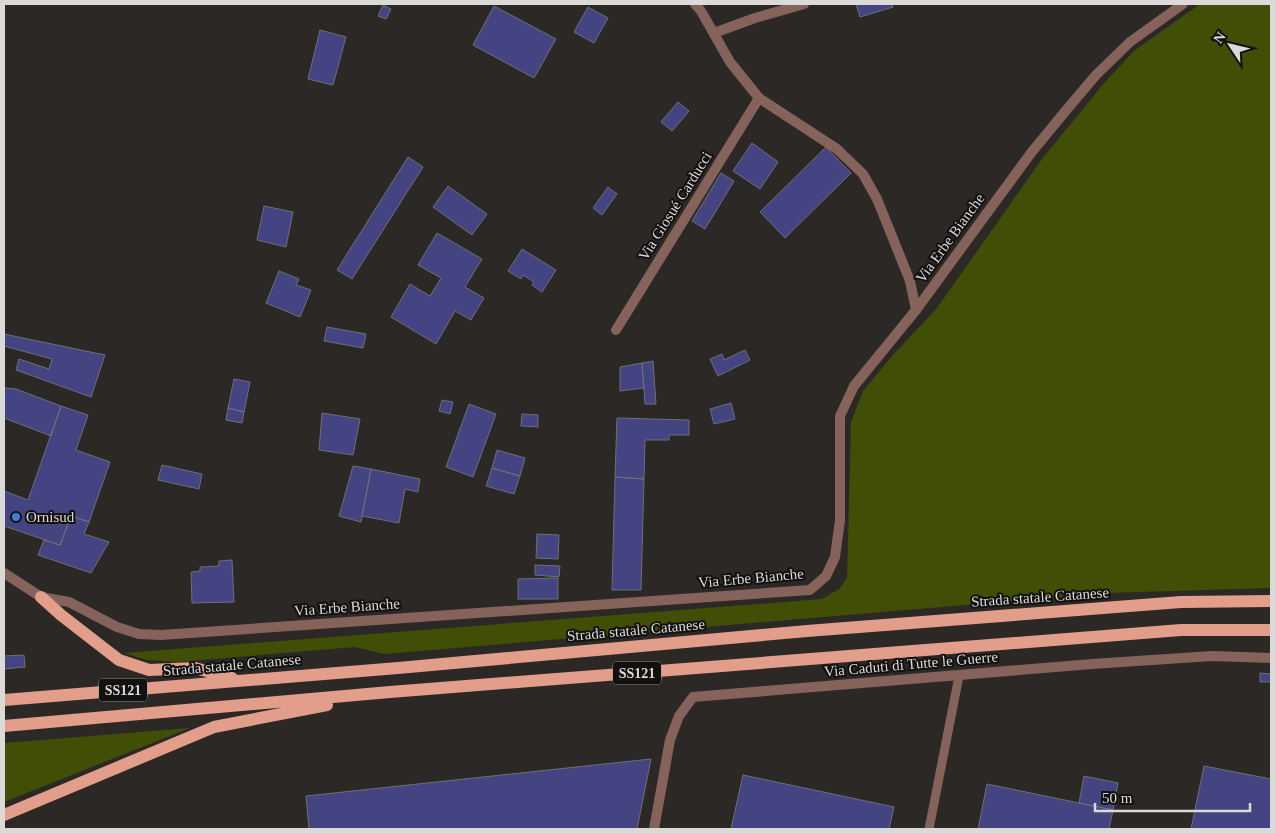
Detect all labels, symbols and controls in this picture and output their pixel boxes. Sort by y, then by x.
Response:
north arrow [1205,20,1255,70]
text: N [1211,29,1229,46]
street label: Via Giosué Carducci [635,149,715,263]
street label: Via Erbe Bianche [912,190,988,285]
place label: Ornisud [26,509,75,525]
marker: Ornisud [10,511,22,523]
street label: Via Erbe Bianche [698,565,805,591]
street label: Strada statale Catanese [970,584,1110,610]
street label: Via Erbe Bianche [294,595,401,619]
street label: Strada statale Catanese [566,616,706,644]
street label: Via Caduti di Tutte le Guerre [823,648,999,680]
street label: Strada statale Catanese [162,651,302,679]
road number: SS121 [613,661,661,684]
road number: SS121 [99,678,147,702]
scale bar [1095,780,1250,812]
text: 50 m [1102,790,1133,806]

